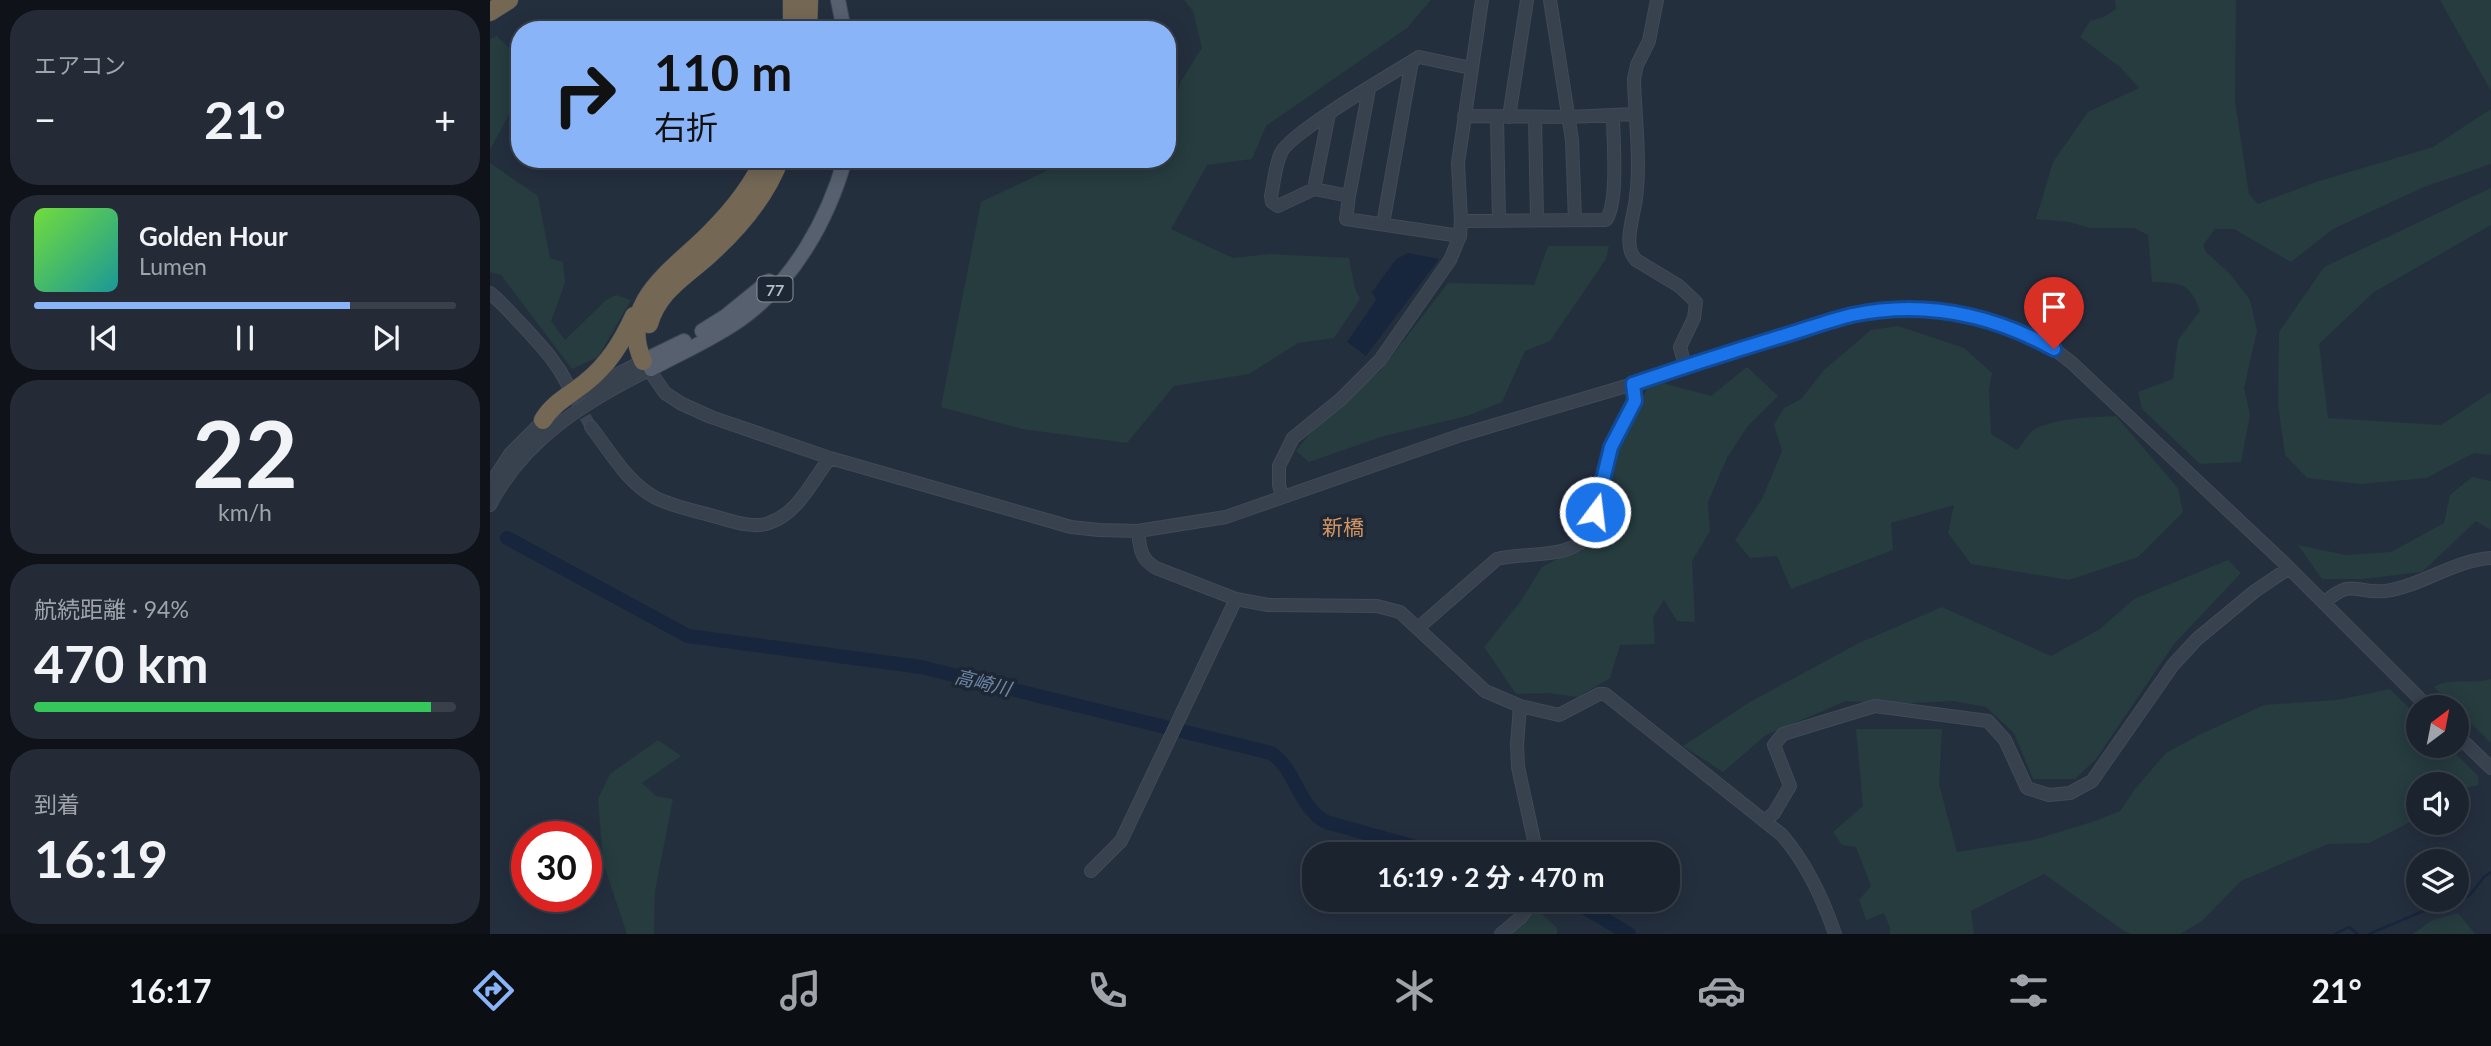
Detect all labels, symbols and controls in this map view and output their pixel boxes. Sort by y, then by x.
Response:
text: 110 m [654,43,792,101]
icon: right [539,49,630,140]
text: エアコン [34,51,126,79]
text: 21° [204,88,286,150]
text: − [34,96,56,142]
text: + [434,96,456,142]
text: 右折 [654,107,718,146]
text: Golden Hour [139,220,288,252]
text: Lumen [139,252,207,280]
road number: 77 [758,276,792,302]
pin [2024,277,2084,349]
icon: arrive [2035,288,2073,326]
icon: previous [85,319,123,357]
icon: pause [226,319,264,357]
icon: next [367,319,405,357]
text: 22 [192,398,298,507]
position arrow [1558,475,1632,549]
text: km/h [218,498,272,526]
district label: 新橋 [1322,514,1364,539]
text: 航続距離 · 94% [34,595,189,623]
text: 470 km [34,632,208,694]
water label: 高崎川 [953,664,1015,701]
north arrow [2406,695,2469,758]
map controls [2406,695,2469,912]
button: sound [2406,772,2469,835]
text: 到着 [34,790,80,818]
speed limit sign: 30 [511,821,602,912]
text: 16:19 [34,827,168,889]
button: layers [2406,849,2469,912]
text: 16:19 · 2 分 · 470 m [1377,861,1605,893]
icon: directions [469,966,518,1015]
icon: music [776,966,825,1015]
icon: phone [1083,966,1132,1015]
icon: climate [1390,966,1439,1015]
icon: car [1697,966,1746,1015]
icon: filters [2004,966,2053,1015]
text: 16:17 [129,971,211,1010]
text: 21° [2311,971,2362,1010]

